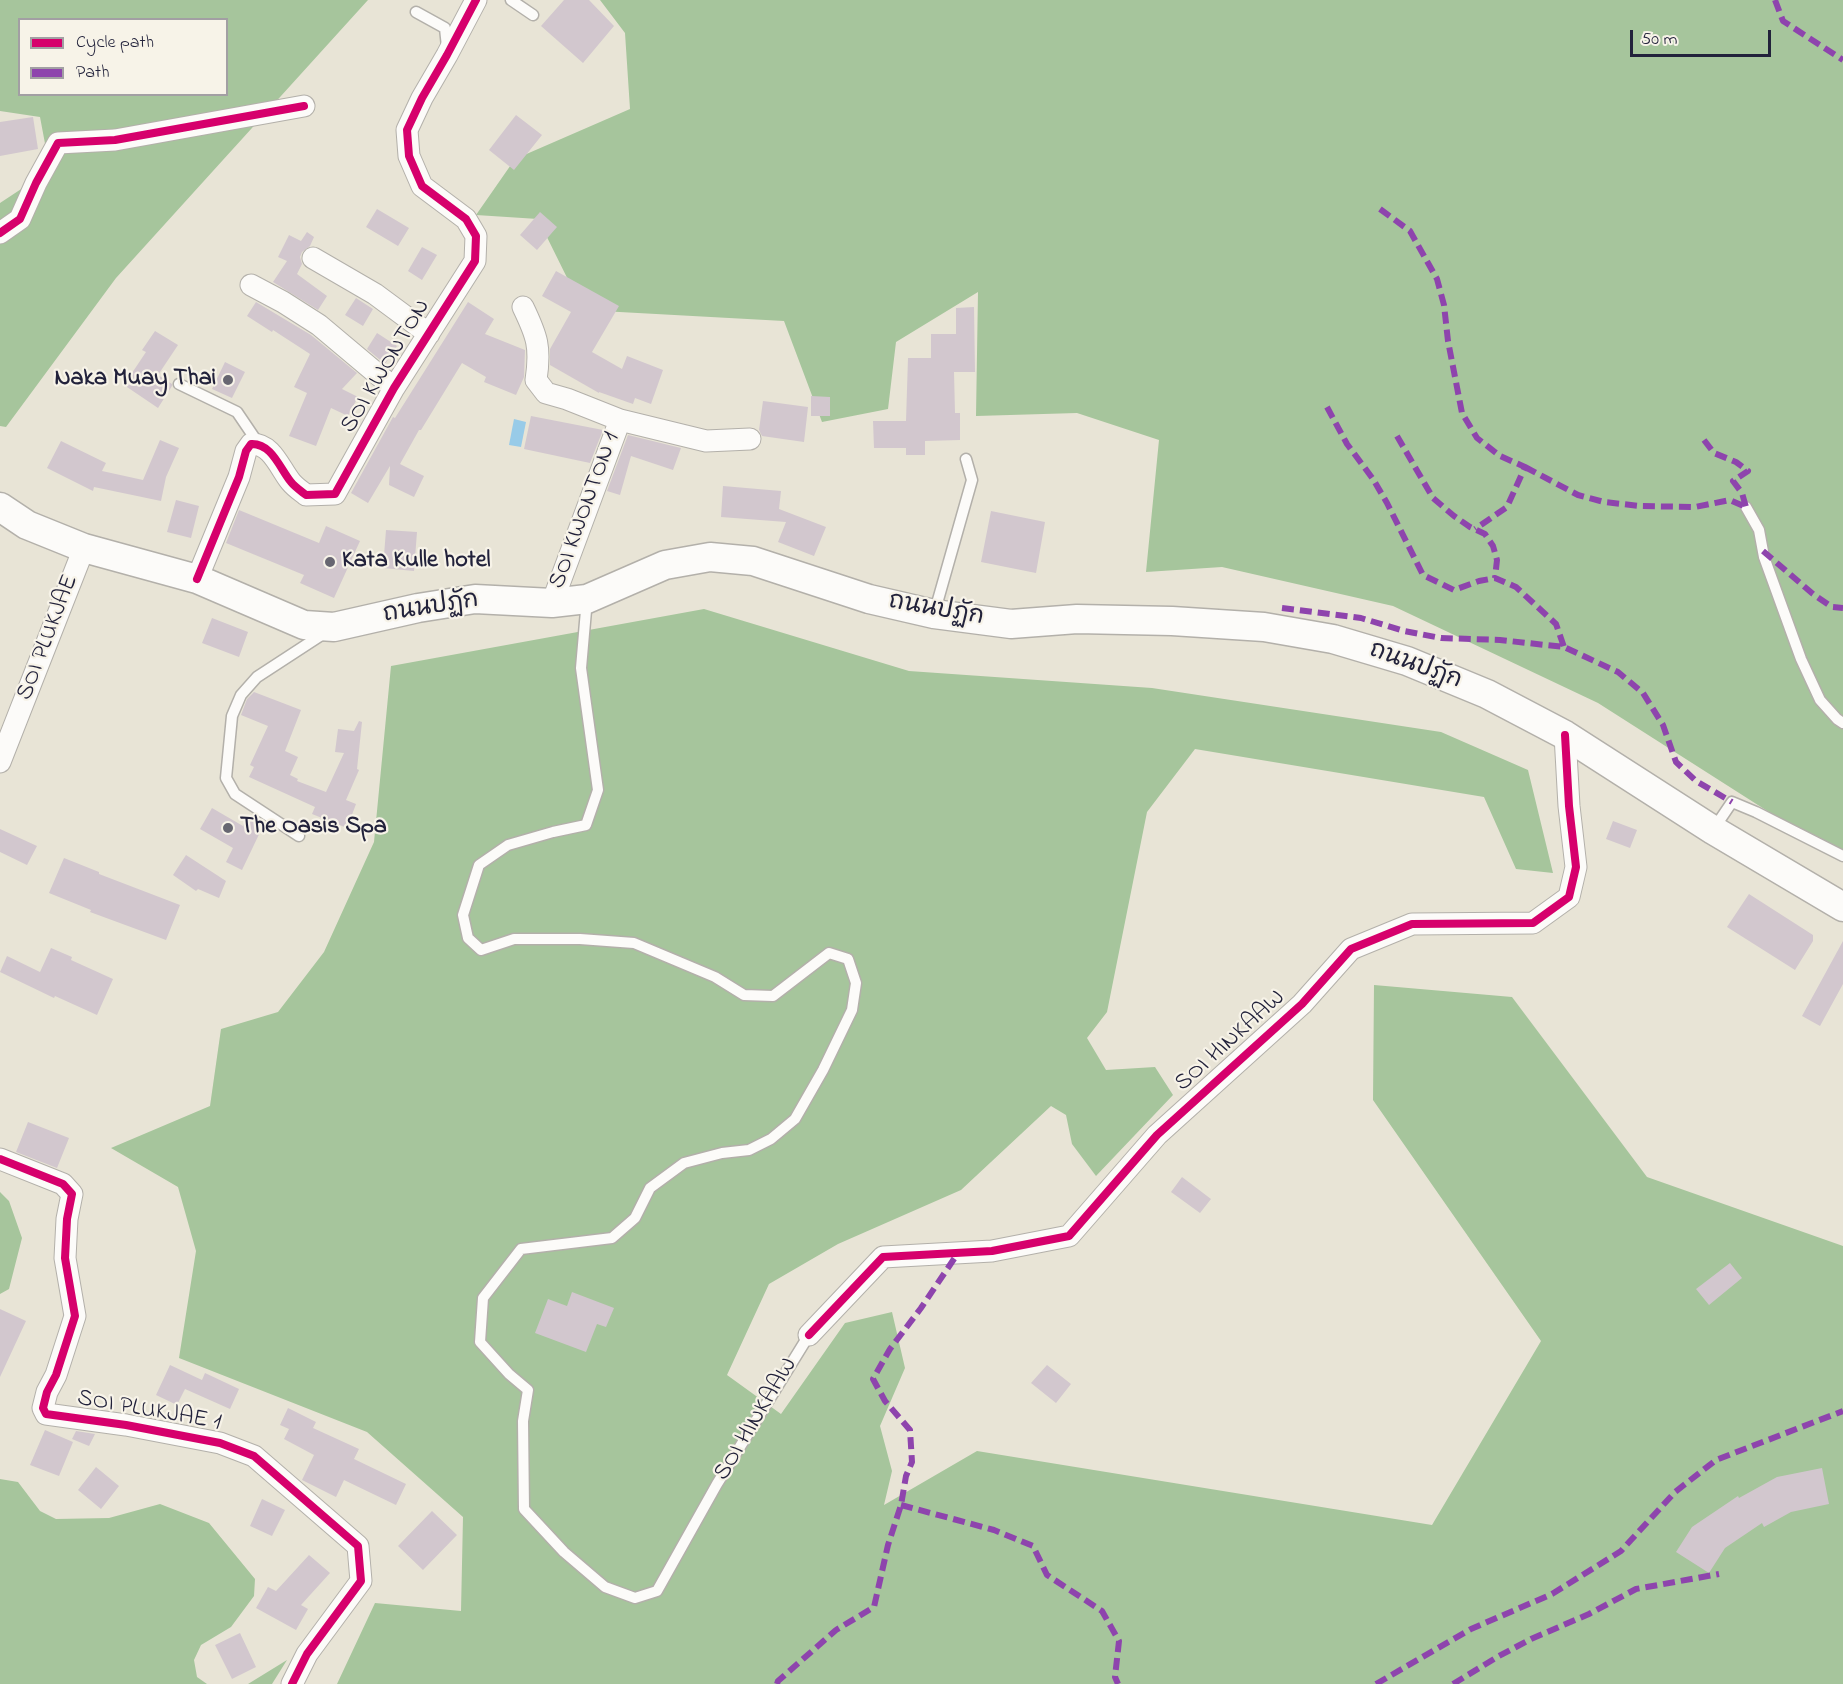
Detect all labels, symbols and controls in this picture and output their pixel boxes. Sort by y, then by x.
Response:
legend [18,18,228,96]
scale bar [1633,18,1774,56]
text: 50 m [1641,27,1678,53]
text: Cycle path [76,30,154,56]
text: Path [76,60,110,86]
street label: SOI KWONTON [336,295,438,439]
place label: Naka Muay Thai [54,366,216,394]
marker: Naka Muay Thai [221,373,235,387]
street label: SOI KWONTON 1 [544,429,628,593]
place label: Kata Kulle hotel [342,548,490,576]
marker: Kata Kulle hotel [323,555,337,569]
street label: SOI PLUKJAE [12,571,86,705]
street label: ถนนปฏัก [381,587,481,631]
street label: ถนนปฏัก [886,588,986,634]
street label: ถนนปฏัก [1365,637,1465,697]
place label: The Oasis Spa [240,814,387,842]
marker: The Oasis Spa [221,821,235,835]
street label: SOI HINKAAW [1170,985,1292,1099]
street label: SOI HINKAAW [709,1353,805,1487]
street label: SOI PLUKJAE 1 [75,1385,223,1439]

